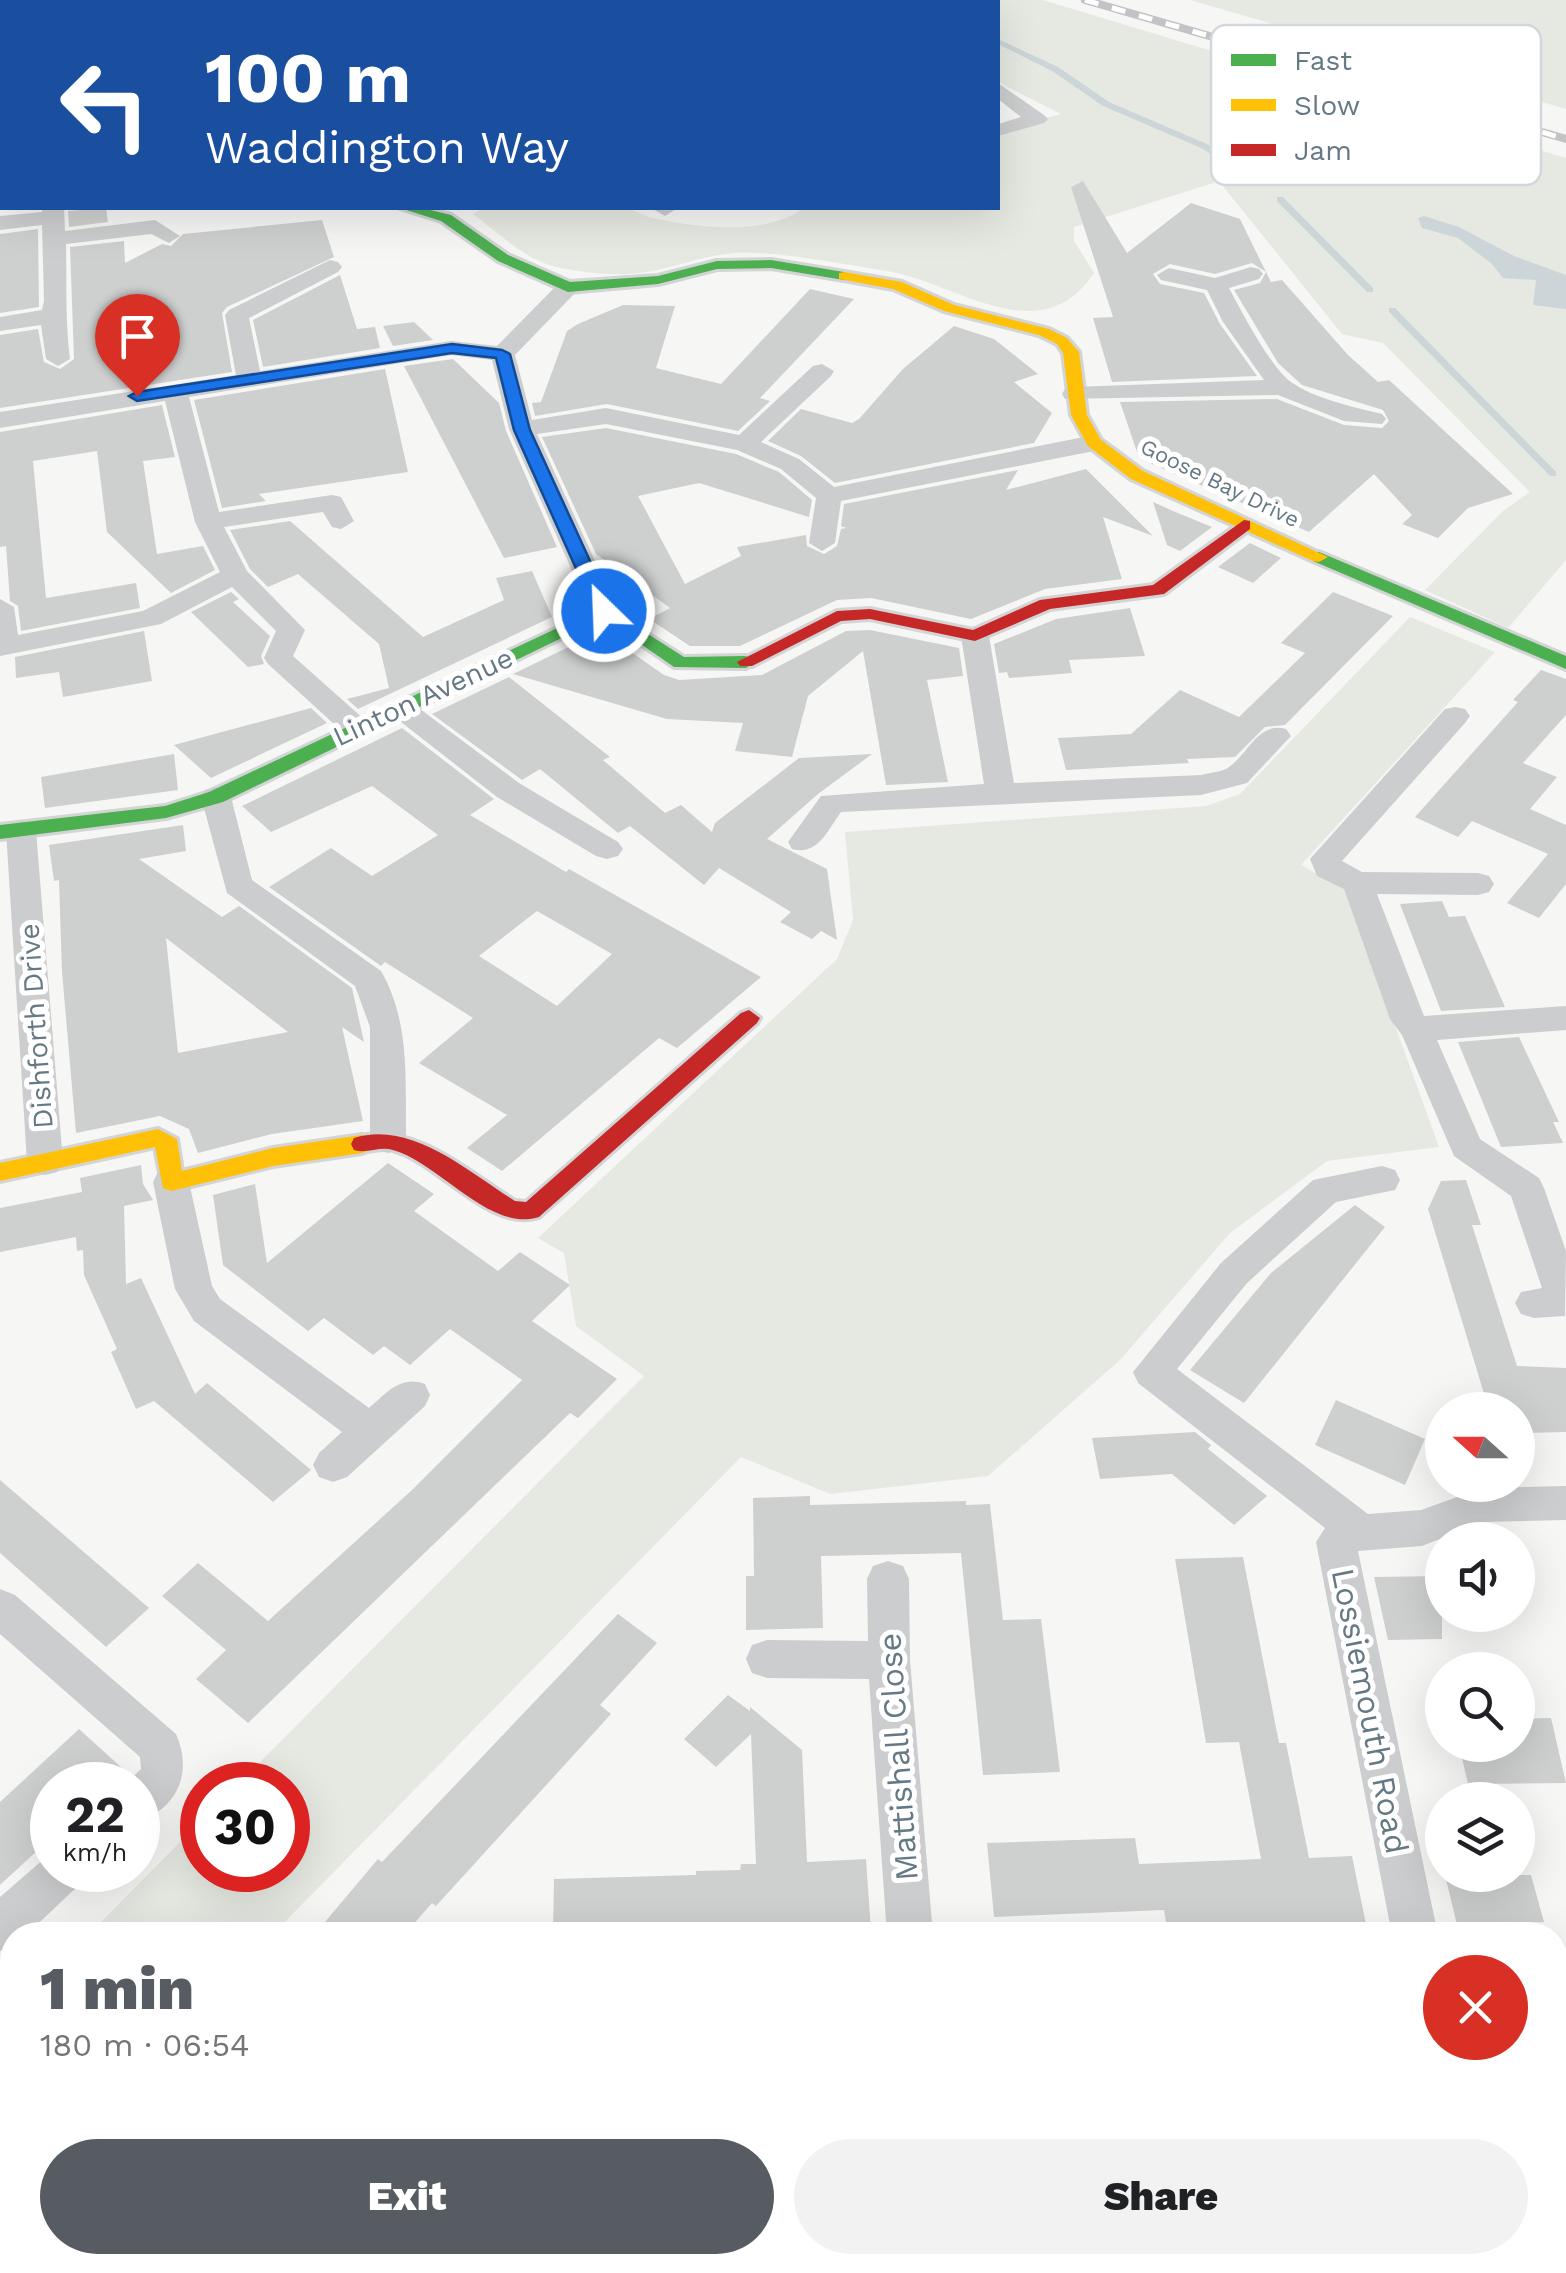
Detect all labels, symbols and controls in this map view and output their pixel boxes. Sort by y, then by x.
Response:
legend [1211,25,1541,185]
text: 100 m [205,37,411,119]
icon: left [40,40,170,170]
text: Fast [1294,44,1352,77]
text: Slow [1294,89,1360,122]
text: Waddington Way [205,121,569,174]
text: Jam [1294,134,1352,167]
pin [95,294,180,397]
icon: arrive [110,309,165,364]
street label: Goose Bay Drive [1137,434,1303,532]
position arrow [552,559,656,663]
street label: Linton Avenue [328,641,518,753]
street label: Dishforth Drive [12,922,60,1130]
north arrow [1425,1392,1535,1502]
map controls [1425,1392,1535,1892]
button: sound [1425,1522,1535,1632]
street label: Lossiemouth Road [1324,1565,1416,1857]
street label: Mattishall Close [870,1632,926,1882]
button: search [1425,1652,1535,1762]
speed limit sign: 30 [180,1762,310,1892]
button: layers [1425,1782,1535,1892]
text: 22 [65,1785,125,1844]
text: km/h [63,1838,127,1867]
text: 1 min [40,1953,194,2024]
button: close [1423,1955,1528,2060]
text: 180 m · 06:54 [40,2026,250,2064]
button: Exit [40,2139,774,2254]
button: Share [794,2139,1528,2254]

